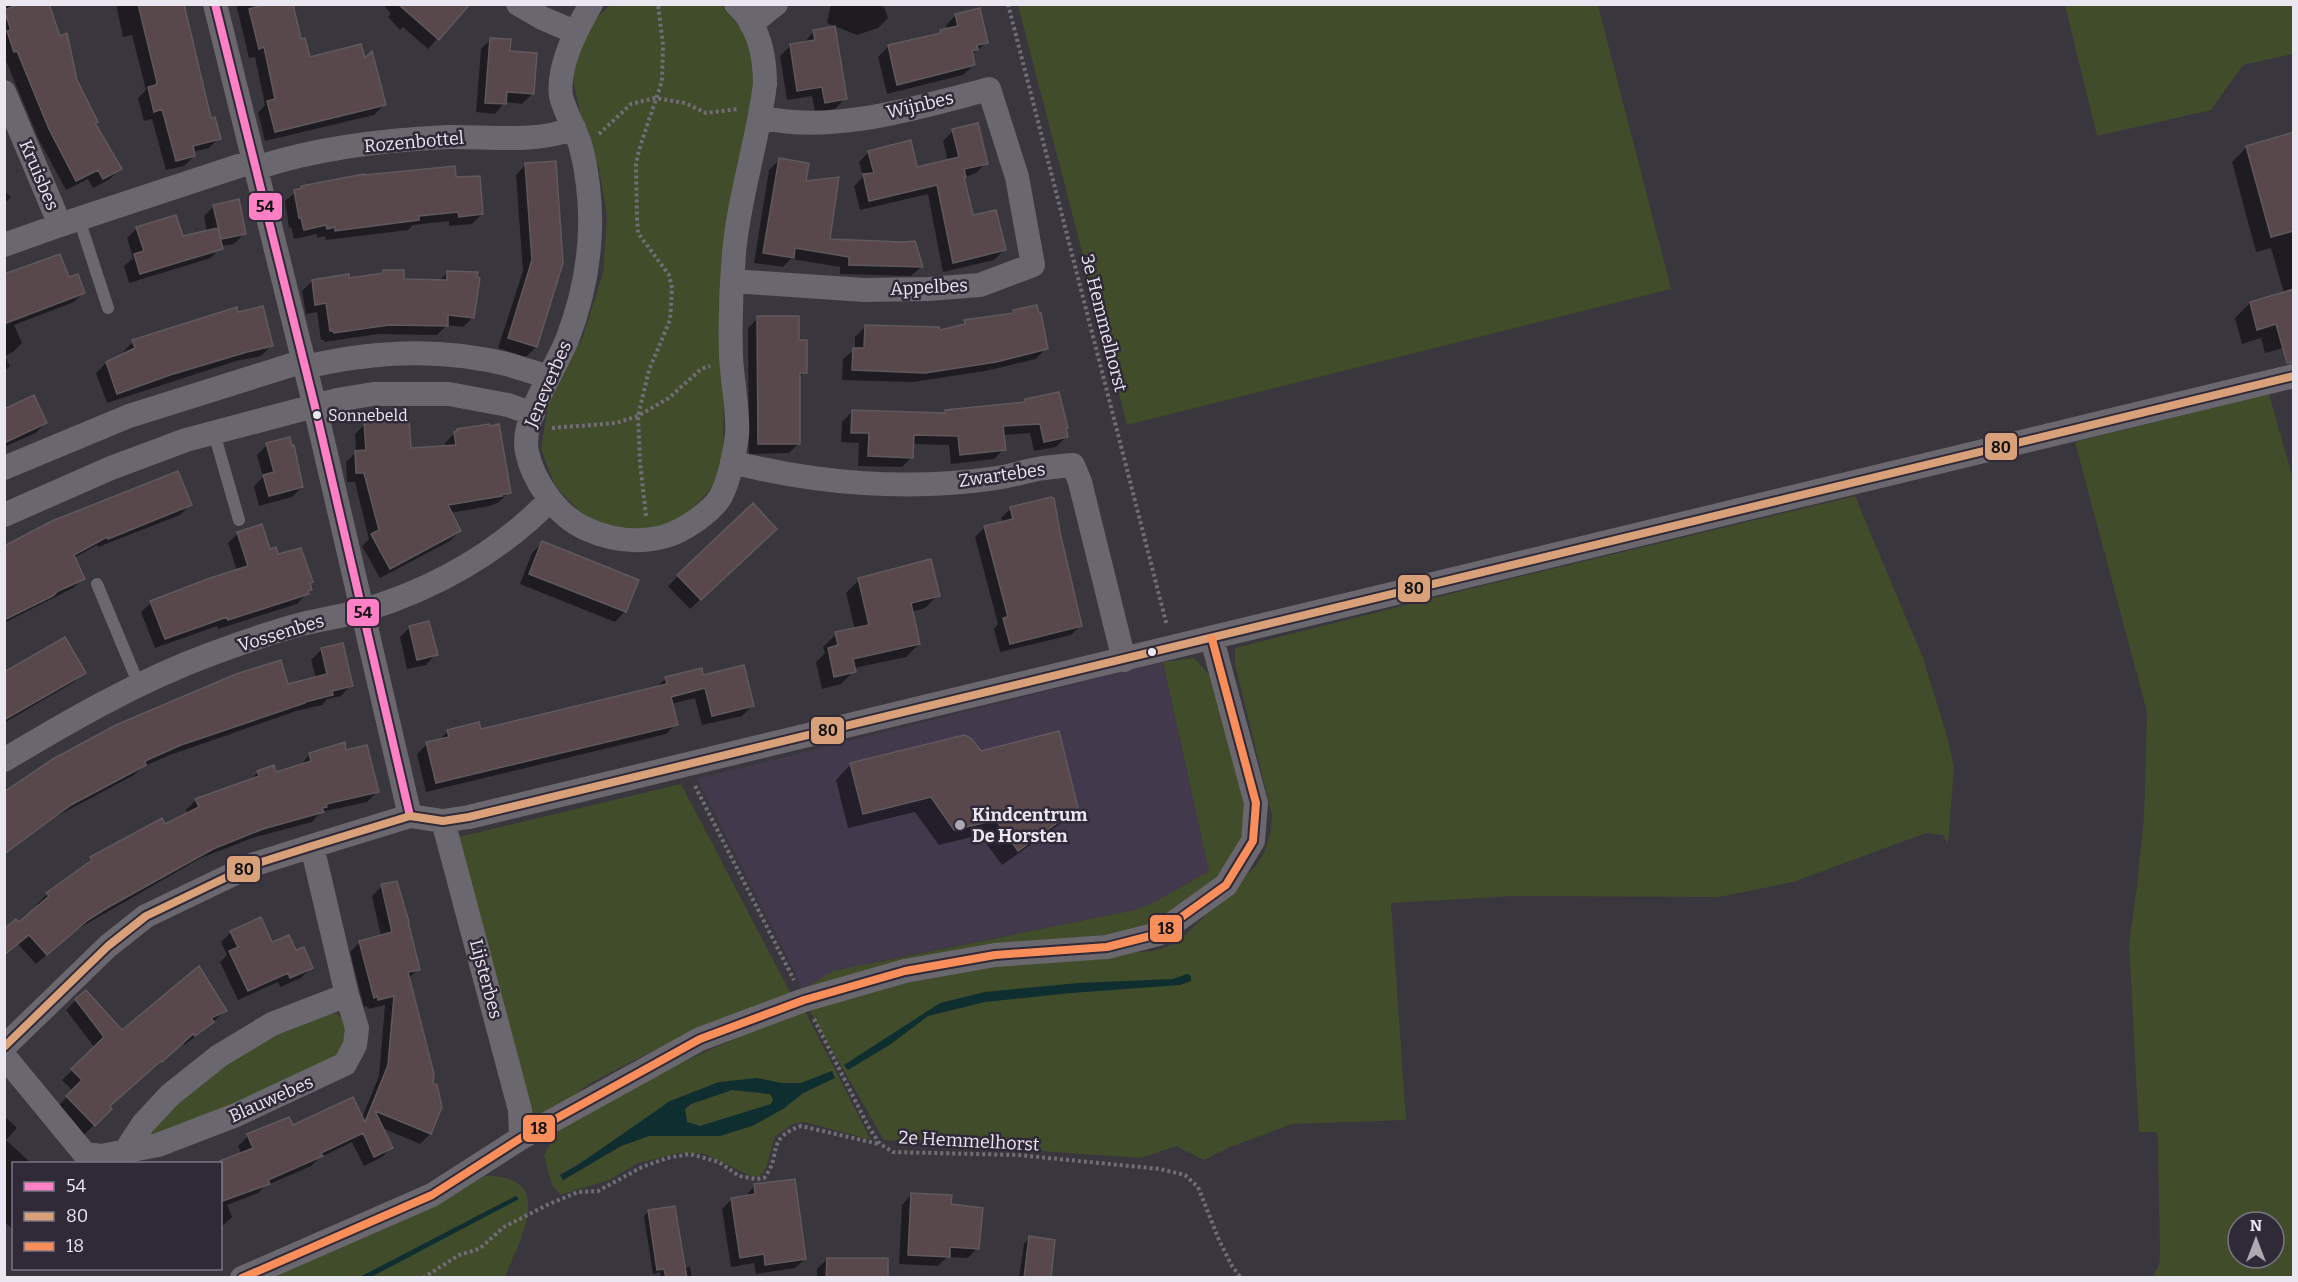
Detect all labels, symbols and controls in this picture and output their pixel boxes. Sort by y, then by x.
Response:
street label: Wijnbes [884,87,956,123]
street label: Rozenbottel [363,127,465,157]
street label: Kruisbes [14,136,64,214]
line badge: 54 [248,192,283,221]
text: 54 [256,197,275,216]
street label: 3e Hemmelhorst [1076,252,1132,395]
street label: Appelbes [890,274,968,300]
street label: Jeneverbes [520,337,576,432]
place label: Sonnebeld [328,406,408,425]
marker: Sonnebeld [311,409,323,421]
line badge: 80 [1984,432,2018,461]
text: 80 [1991,438,2011,457]
street label: Zwartebes [957,458,1047,492]
line badge: 80 [1397,574,1431,603]
text: 80 [1404,579,1424,598]
line badge: 54 [346,598,380,627]
text: 54 [354,603,373,622]
street label: Vossenbes [235,609,327,657]
unlabelled marker [1146,646,1158,658]
line badge: 80 [810,716,845,745]
text: 80 [818,721,838,740]
place label: Kindcentrum De Horsten [972,804,1088,847]
marker: Kindcentrum De Horsten [953,818,967,832]
line badge: 80 [226,855,261,883]
text: 80 [234,860,254,879]
line badge: 18 [1149,914,1183,943]
text: 18 [1158,919,1174,938]
street label: Lijsterbes [465,937,507,1021]
street label: Blauwebes [225,1071,317,1127]
line badge: 18 [522,1114,556,1143]
text: 18 [531,1119,547,1138]
street label: 2e Hemmelhorst [898,1126,1040,1156]
legend [12,1162,222,1270]
text: 54 [66,1175,87,1197]
text: 80 [66,1205,88,1227]
north arrow [2226,1210,2286,1270]
text: N [2250,1216,2262,1235]
text: 18 [66,1235,84,1257]

